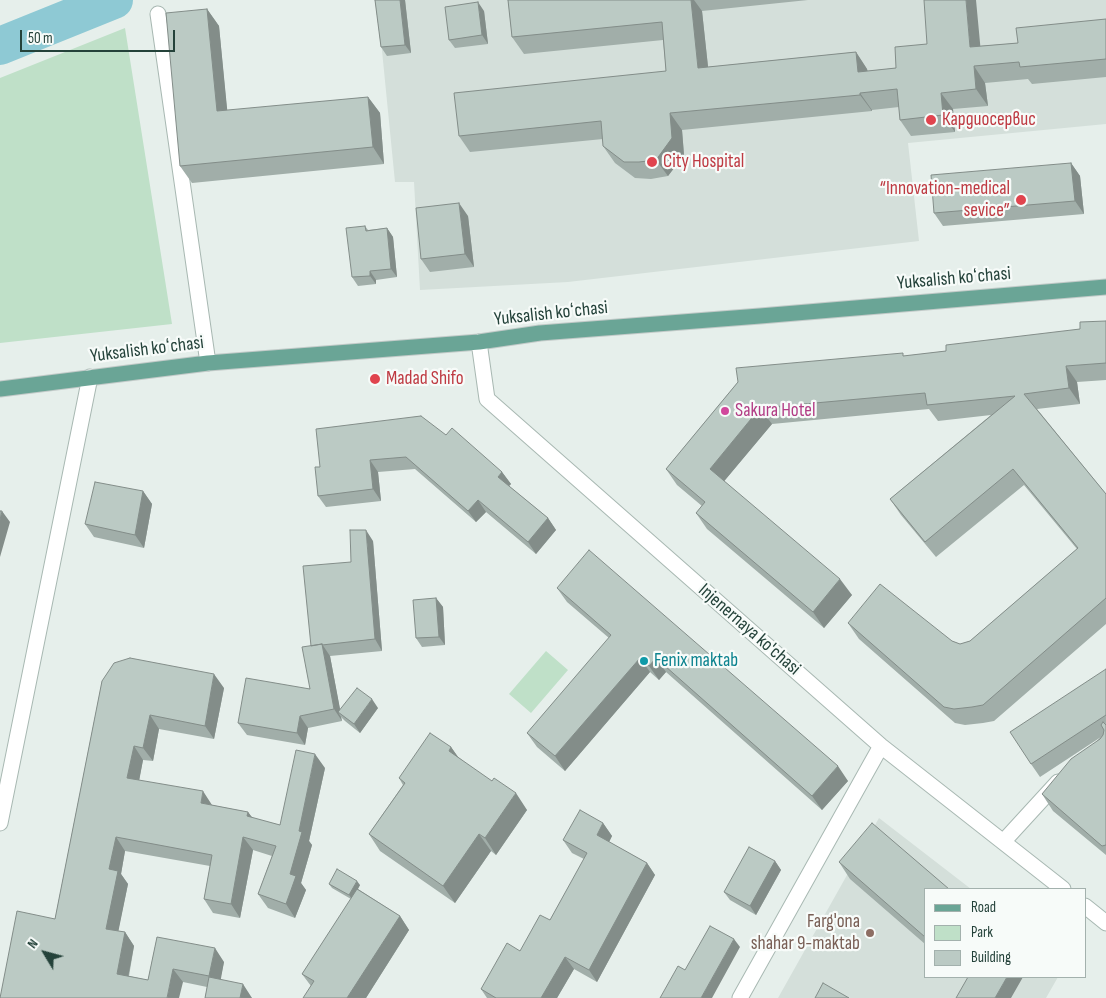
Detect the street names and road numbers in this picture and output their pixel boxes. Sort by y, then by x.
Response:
street label: Yuksalish koʻchasi [896,263,1012,295]
street label: Yuksalish koʻchasi [493,297,609,331]
street label: Yuksalish koʻchasi [89,332,205,368]
street label: Injenernaya ko'chasi [693,579,805,681]

